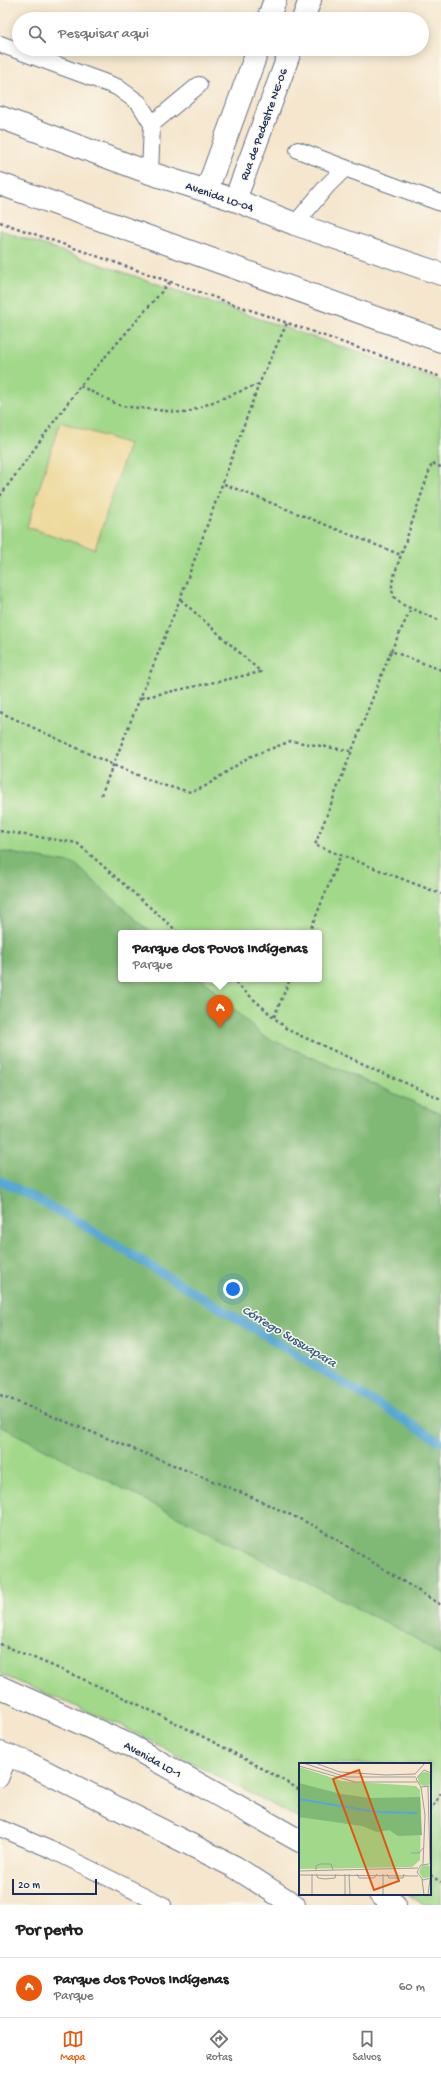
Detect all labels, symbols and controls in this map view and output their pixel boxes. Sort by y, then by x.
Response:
search box [12,12,429,56]
icon: search [26,23,48,45]
text: Pesquisar aqui [58,25,149,43]
street label: Rua de Pedestre NE-06 [238,66,292,183]
street label: Avenida LO-04 [183,180,256,216]
popup [118,930,322,982]
text: Parque dos Povos Indígenas [133,940,307,958]
text: Parque [133,958,172,973]
pin: A [207,995,233,1028]
your location [223,1279,243,1299]
water label: Córrego Sussuapara [239,1303,339,1372]
street label: Avenida LO-1 [121,1739,183,1782]
inset map [299,1763,431,1895]
scale bar [12,1877,97,1896]
text: 20 m [18,1880,40,1892]
text: Por perto [16,1921,83,1941]
text: Parque dos Povos Indígenas [54,1971,228,1989]
text: A [25,1980,33,1995]
text: 60 m [399,1980,425,1995]
text: Parque [54,1989,94,2004]
tab: Mapa [60,2028,85,2064]
tab: Rotas [206,2028,232,2064]
tab: Salvos [353,2028,381,2064]

